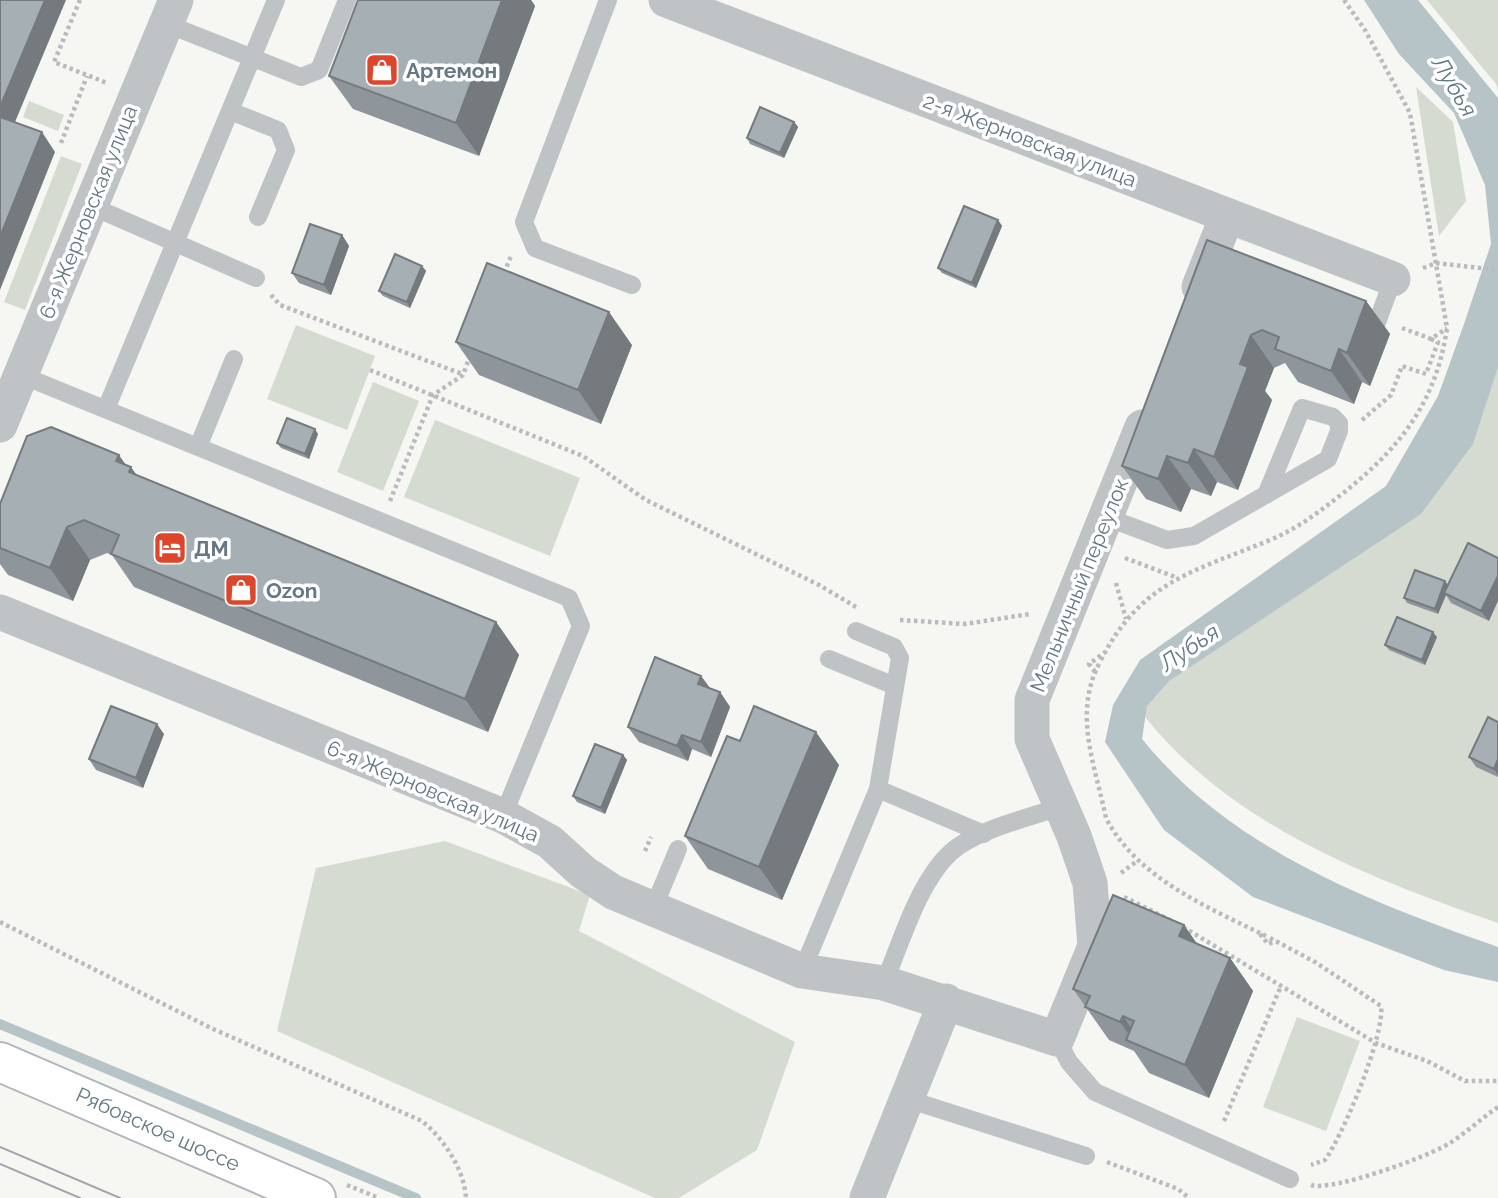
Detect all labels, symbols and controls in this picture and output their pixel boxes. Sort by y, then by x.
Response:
water label: Лубья [1426,50,1484,121]
shop icon: Артемон [363,51,401,89]
place label: Артемон [406,58,497,83]
street label: 2-я Жерновская улица [920,88,1140,192]
street label: 6-я Жерновская улица [34,102,142,322]
street label: Мельничный переулок [1025,474,1133,696]
hotel icon: ДМ [151,529,189,567]
place label: ДМ [194,536,229,561]
shop icon: Ozon [222,571,260,609]
place label: Ozon [266,578,317,603]
water label: Лубья [1153,617,1224,677]
street label: 6-я Жерновская улица [323,735,543,847]
street label: Рябовское шоссе [72,1082,244,1176]

